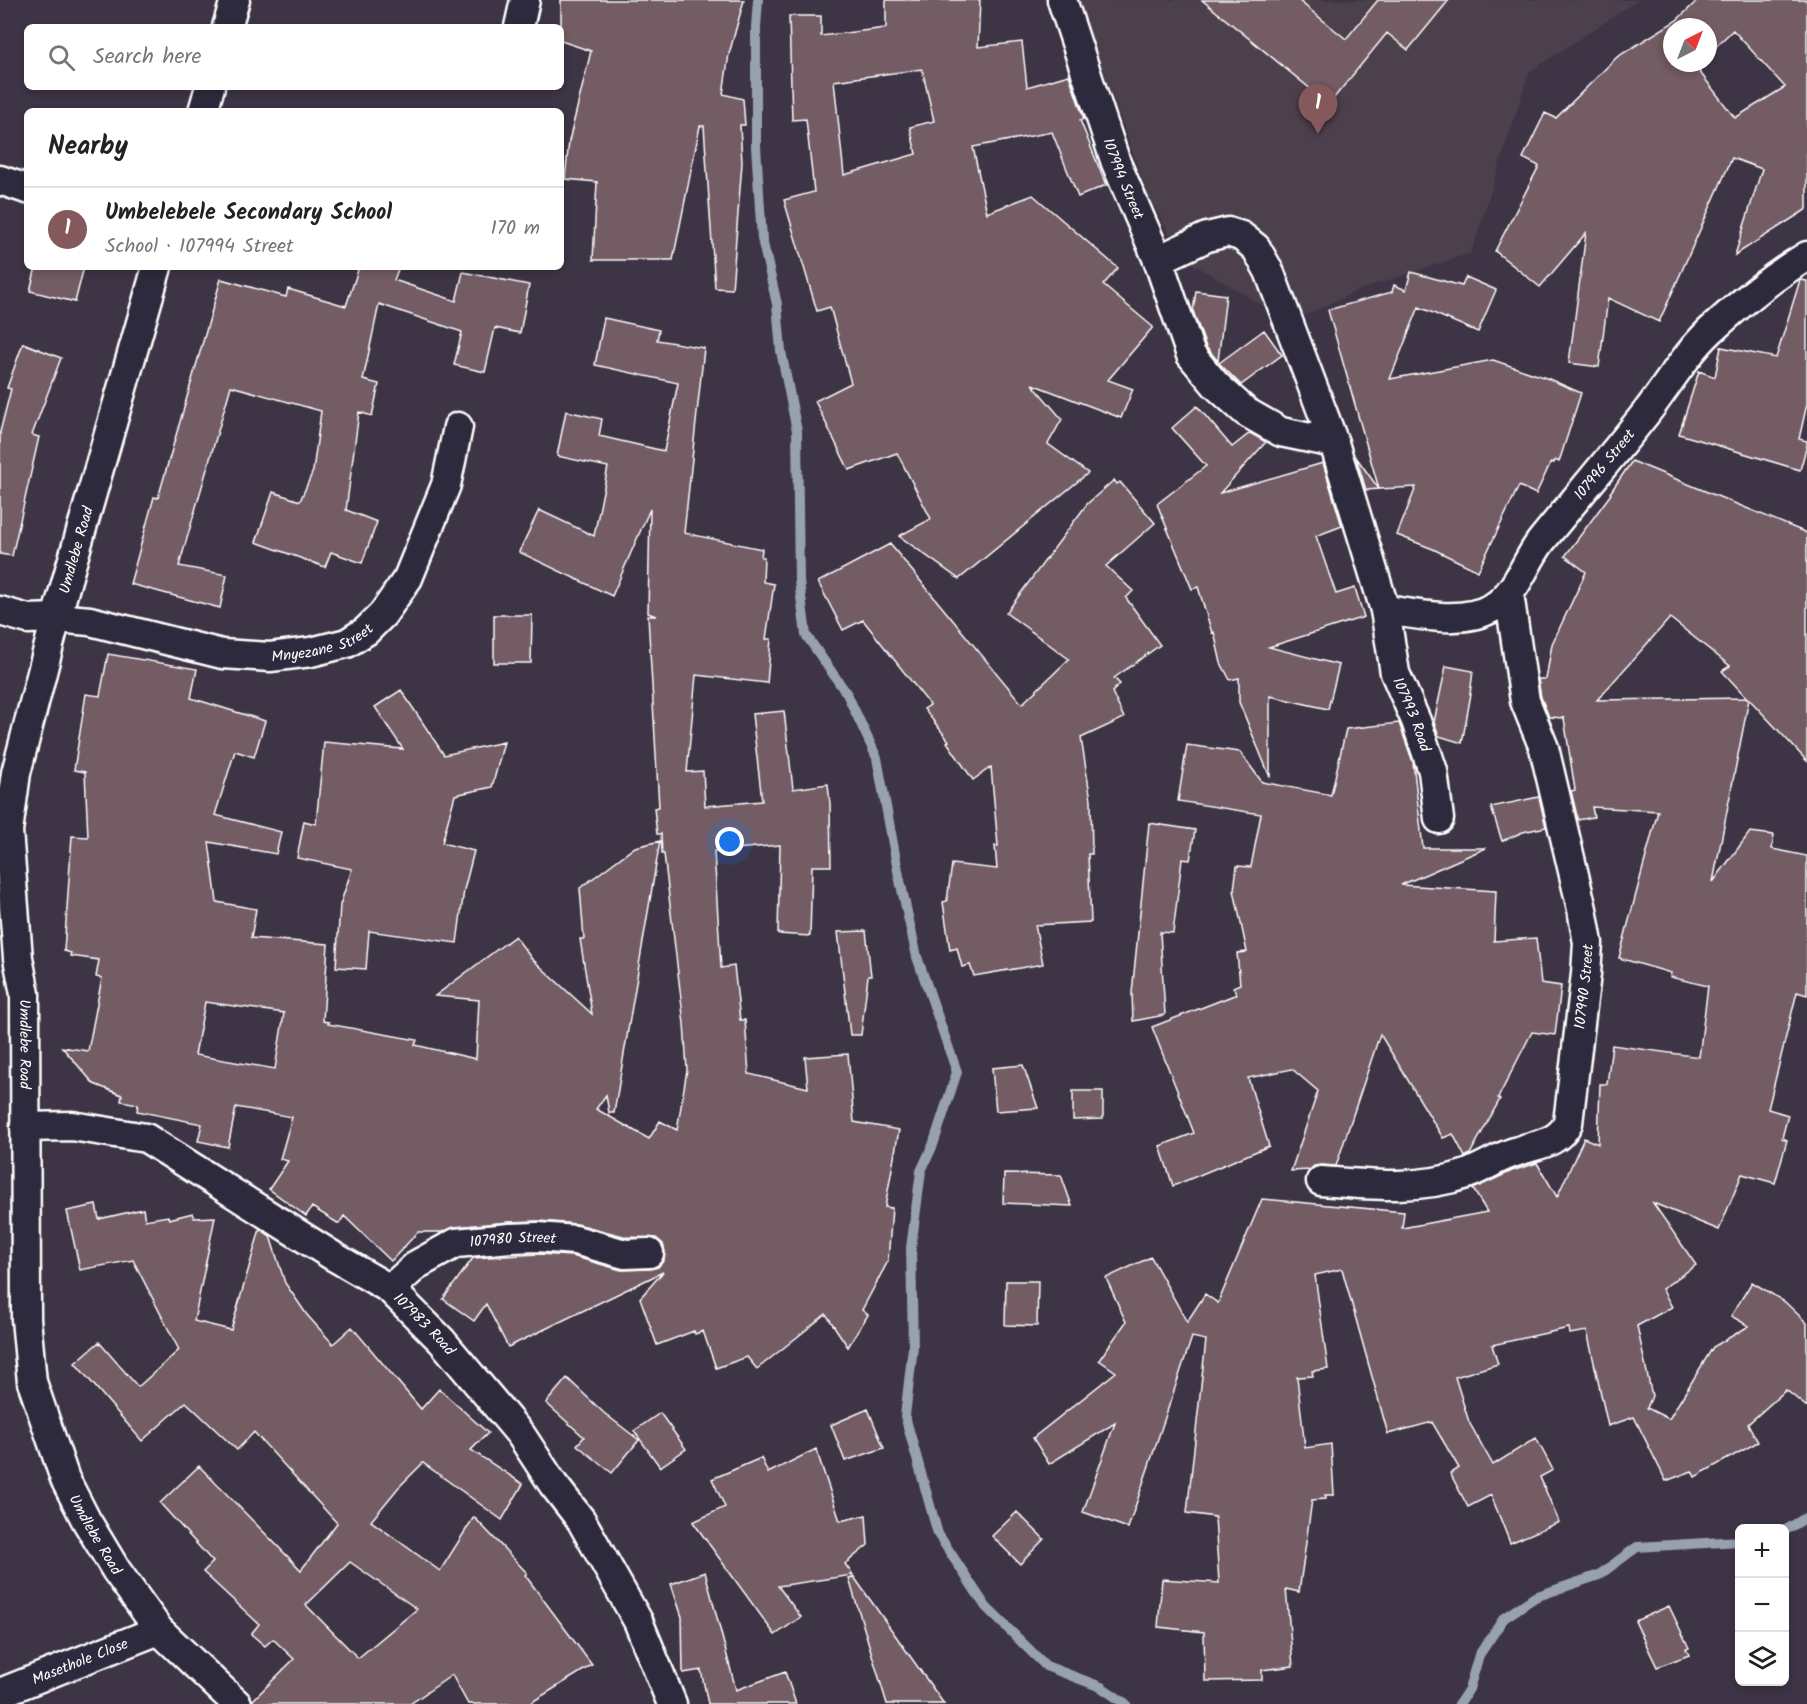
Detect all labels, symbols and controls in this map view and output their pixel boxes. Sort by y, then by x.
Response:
north arrow [1663,18,1717,72]
search box [24,24,564,90]
text: Search here [93,40,201,75]
icon: search [45,41,78,74]
pin: 1 [1298,84,1338,134]
text: Nearby [48,126,128,168]
street label: 107994 Street [1096,135,1150,224]
text: Umbelebele Secondary School [105,196,392,231]
text: 1 [64,213,71,245]
text: 170 m [491,213,540,245]
text: School · 107994 Street [105,231,294,263]
street label: 107996 Street [1568,424,1642,506]
street label: Umdlebe Road [53,503,101,597]
street label: Mnyezane Street [270,618,380,670]
street label: 107993 Road [1385,674,1437,756]
your location [715,827,744,856]
street label: 107990 Street [1568,943,1601,1031]
street label: Umdlebe Road [12,999,36,1089]
street label: 107980 Street [468,1226,557,1255]
street label: 107983 Road [387,1288,461,1362]
street label: Umdlebe Road [62,1490,127,1581]
map controls [1735,1524,1789,1686]
button: + [1735,1524,1789,1578]
button: − [1735,1578,1789,1632]
street label: Masethole Close [29,1632,132,1692]
button: layers [1735,1632,1789,1686]

